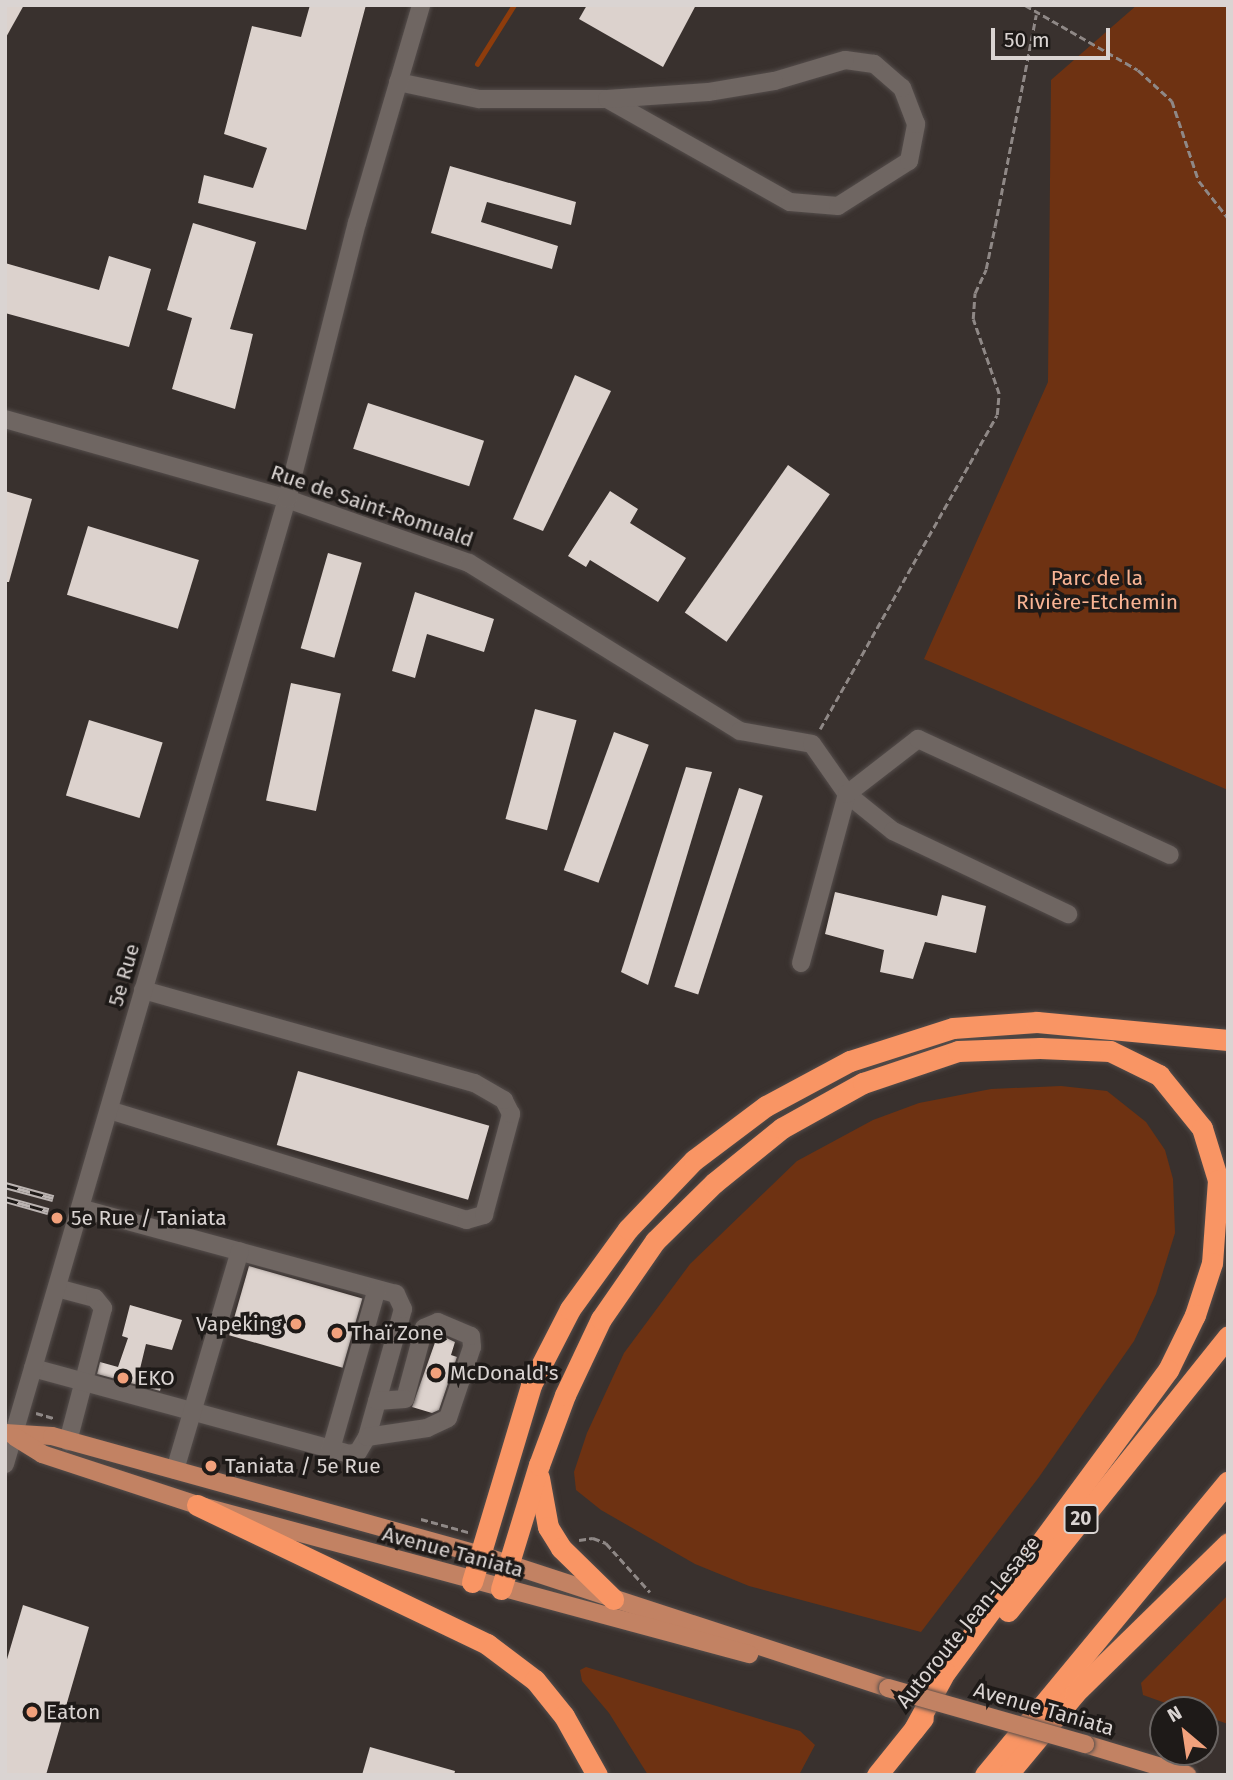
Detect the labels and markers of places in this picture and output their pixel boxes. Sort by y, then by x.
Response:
place label: 5e Rue / Taniata [71,1205,227,1231]
marker: 5e Rue / Taniata [49,1210,65,1226]
place label: Vapeking [196,1311,282,1337]
marker: Vapeking [288,1316,304,1332]
place label: Thaï Zone [351,1320,444,1346]
marker: Thaï Zone [329,1325,345,1341]
place label: McDonald's [450,1360,558,1386]
place label: EKO [137,1365,175,1391]
marker: McDonald's [428,1365,444,1381]
marker: EKO [115,1370,131,1386]
place label: Taniata / 5e Rue [225,1453,381,1479]
marker: Taniata / 5e Rue [203,1458,219,1474]
place label: Eaton [46,1699,100,1725]
marker: Eaton [24,1704,40,1720]

